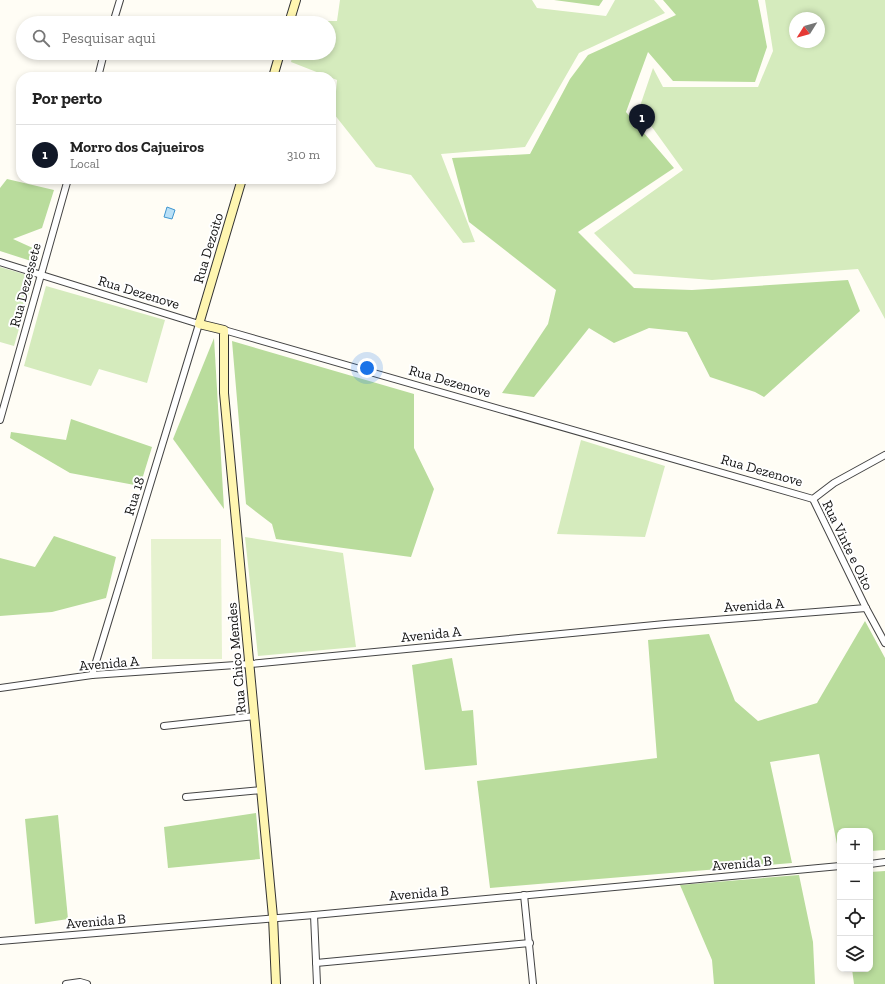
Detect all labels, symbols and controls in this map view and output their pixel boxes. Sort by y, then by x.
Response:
north arrow [789,12,825,48]
search box [16,16,336,60]
icon: search [30,27,52,49]
text: Pesquisar aqui [62,29,156,47]
text: Por perto [32,88,102,108]
pin: 1 [629,104,655,137]
text: Morro dos Cajueiros [70,138,204,156]
text: 1 [42,147,48,162]
text: 310 m [287,147,320,162]
text: Local [70,156,100,171]
street label: Rua Dezoito [190,211,227,285]
street label: Rua Dezessete [6,241,45,329]
street label: Rua Dezenove [96,272,182,313]
your location [357,358,377,378]
street label: Rua Dezenove [407,362,493,401]
street label: Rua Dezenove [719,451,805,490]
street label: Rua 18 [121,475,148,517]
street label: Rua Vinte e Oito [818,497,877,593]
street label: Avenida A [723,595,786,616]
street label: Rua Chico Mendes [223,602,250,714]
street label: Avenida A [400,623,463,646]
street label: Avenida A [78,652,141,675]
map controls [837,828,873,972]
button: + [837,828,873,864]
street label: Avenida B [711,852,773,875]
button: − [837,864,873,900]
street label: Avenida B [388,882,450,905]
button: locate [837,900,873,936]
street label: Avenida B [65,910,127,933]
button: layers [837,936,873,972]

